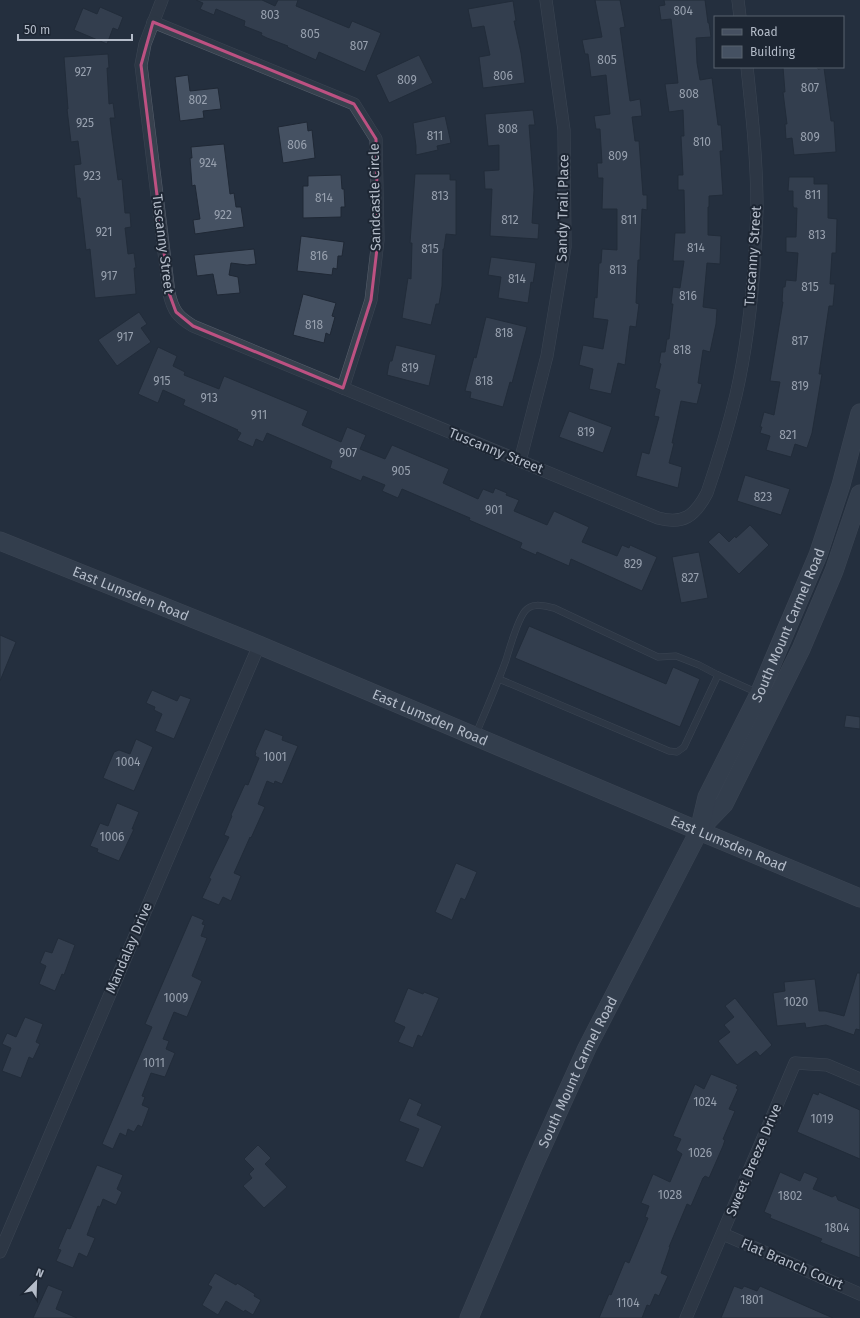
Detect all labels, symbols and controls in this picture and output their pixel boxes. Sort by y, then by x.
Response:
house number: 804 [673,4,693,18]
house number: 803 [260,8,280,22]
scale bar [18,16,132,42]
legend [714,16,844,68]
text: 50 m [24,23,50,37]
text: Road [750,25,778,39]
house number: 805 [300,27,320,41]
house number: 807 [350,39,368,53]
text: Building [750,45,796,59]
house number: 805 [597,53,617,67]
house number: 927 [74,65,92,79]
house number: 806 [493,69,513,83]
house number: 809 [397,73,417,87]
house number: 807 [801,81,819,95]
house number: 808 [679,87,699,101]
house number: 802 [188,93,208,107]
house number: 925 [76,116,94,130]
house number: 808 [498,122,518,136]
house number: 811 [427,129,443,143]
house number: 809 [800,130,820,144]
house number: 810 [693,135,711,149]
house number: 806 [287,138,307,152]
street label: Sandcastle Circle [366,143,384,251]
house number: 809 [608,149,628,163]
street label: Sandy Trail Place [554,154,572,262]
house number: 924 [199,156,218,170]
house number: 923 [83,169,101,183]
house number: 811 [805,188,821,202]
house number: 813 [431,189,449,203]
house number: 814 [315,191,334,205]
street label: Tuscanny Street [148,193,178,296]
street label: Tuscanny Street [741,204,765,307]
house number: 922 [214,208,232,222]
house number: 812 [501,213,519,227]
house number: 811 [621,213,637,227]
house number: 921 [96,225,112,239]
house number: 813 [808,228,826,242]
house number: 814 [687,241,706,255]
house number: 815 [421,242,439,256]
house number: 816 [310,249,328,263]
house number: 813 [609,263,627,277]
house number: 917 [101,269,117,283]
house number: 814 [508,272,527,286]
house number: 815 [801,280,819,294]
house number: 816 [679,289,697,303]
house number: 818 [305,318,323,332]
house number: 818 [495,326,513,340]
house number: 917 [117,330,133,344]
house number: 817 [792,334,808,348]
house number: 818 [673,343,691,357]
house number: 819 [401,361,419,375]
house number: 915 [153,374,171,388]
house number: 818 [475,374,493,388]
house number: 819 [791,379,809,393]
house number: 913 [200,391,218,405]
house number: 911 [251,408,267,422]
street label: Tuscanny Street [446,424,547,478]
house number: 819 [577,425,595,439]
house number: 821 [779,428,797,442]
house number: 907 [339,446,357,460]
house number: 905 [391,464,411,478]
house number: 823 [754,490,772,504]
house number: 901 [485,503,503,517]
street label: South Mount Carmel Road [748,546,828,705]
house number: 829 [624,557,642,571]
street label: East Lumsden Road [70,563,191,625]
house number: 827 [681,571,699,585]
street label: East Lumsden Road [370,685,491,749]
house number: 1001 [263,750,287,764]
house number: 1004 [116,755,141,769]
street label: East Lumsden Road [668,812,789,875]
house number: 1006 [100,830,124,844]
street label: Mandalay Drive [102,900,156,996]
house number: 1009 [164,991,188,1005]
street label: South Mount Carmel Road [534,993,621,1150]
house number: 1020 [784,995,808,1009]
house number: 1011 [143,1056,165,1070]
house number: 1024 [693,1095,717,1109]
street label: Sweet Breeze Drive [723,1101,785,1219]
house number: 1019 [810,1112,834,1126]
house number: 1026 [688,1146,712,1160]
house number: 1028 [658,1188,683,1202]
house number: 1802 [778,1189,802,1203]
house number: 1804 [825,1221,850,1235]
street label: Flat Branch Court [738,1235,847,1294]
north arrow [16,1262,56,1302]
text: N [34,1266,46,1281]
house number: 1801 [740,1293,764,1307]
house number: 1104 [616,1296,640,1310]

